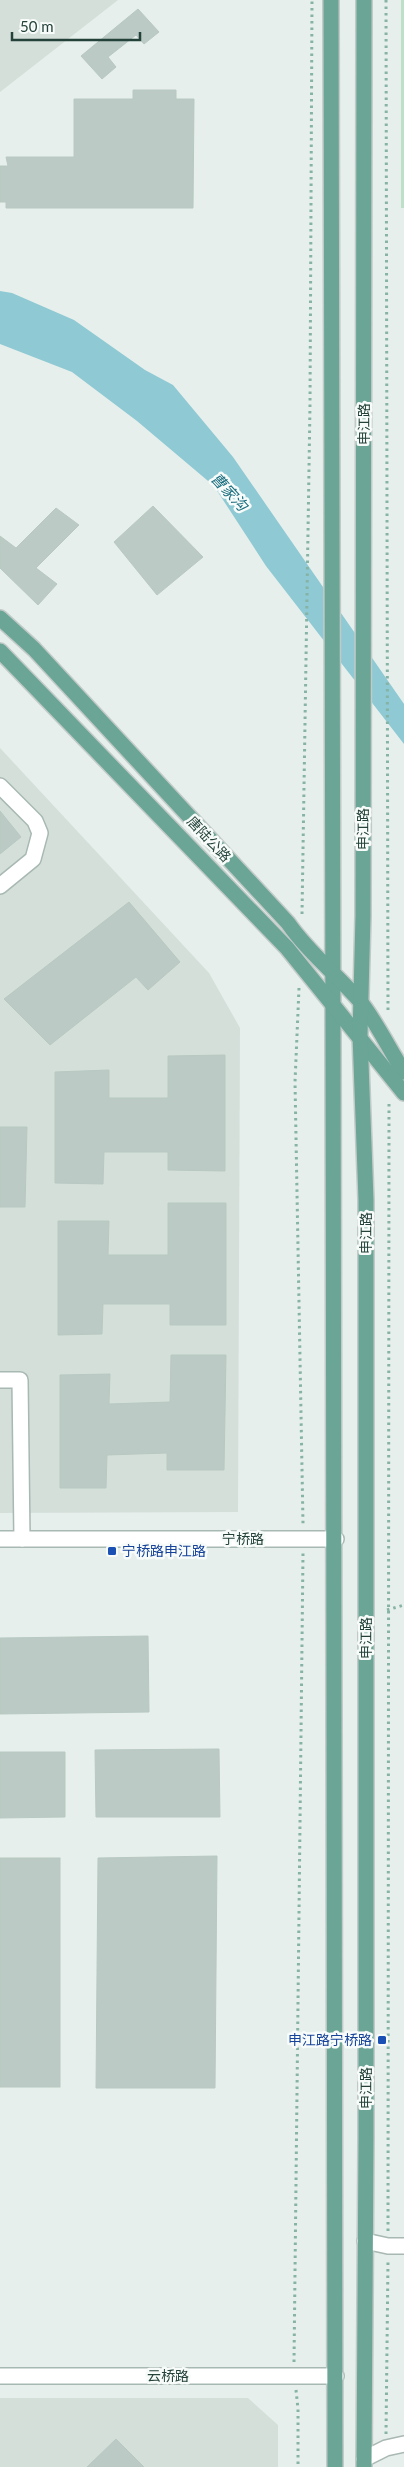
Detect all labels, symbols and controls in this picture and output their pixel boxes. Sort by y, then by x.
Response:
scale bar [12,10,140,42]
text: 50 m [20,17,54,35]
street label: 申江路 [355,403,372,445]
water label: 曹家沟 [208,469,253,515]
street label: 申江路 [354,808,371,850]
street label: 唐陆公路 [184,812,235,865]
street label: 申江路 [357,1212,374,1254]
street label: 宁桥路 [222,1530,264,1547]
place label: 宁桥路申江路 [122,1542,206,1559]
marker: 宁桥路申江路 [106,1545,118,1557]
street label: 申江路 [357,1617,374,1659]
place label: 申江路宁桥路 [288,2031,372,2048]
marker: 申江路宁桥路 [376,2034,388,2046]
street label: 申江路 [357,2067,374,2109]
street label: 云桥路 [147,2367,189,2384]

